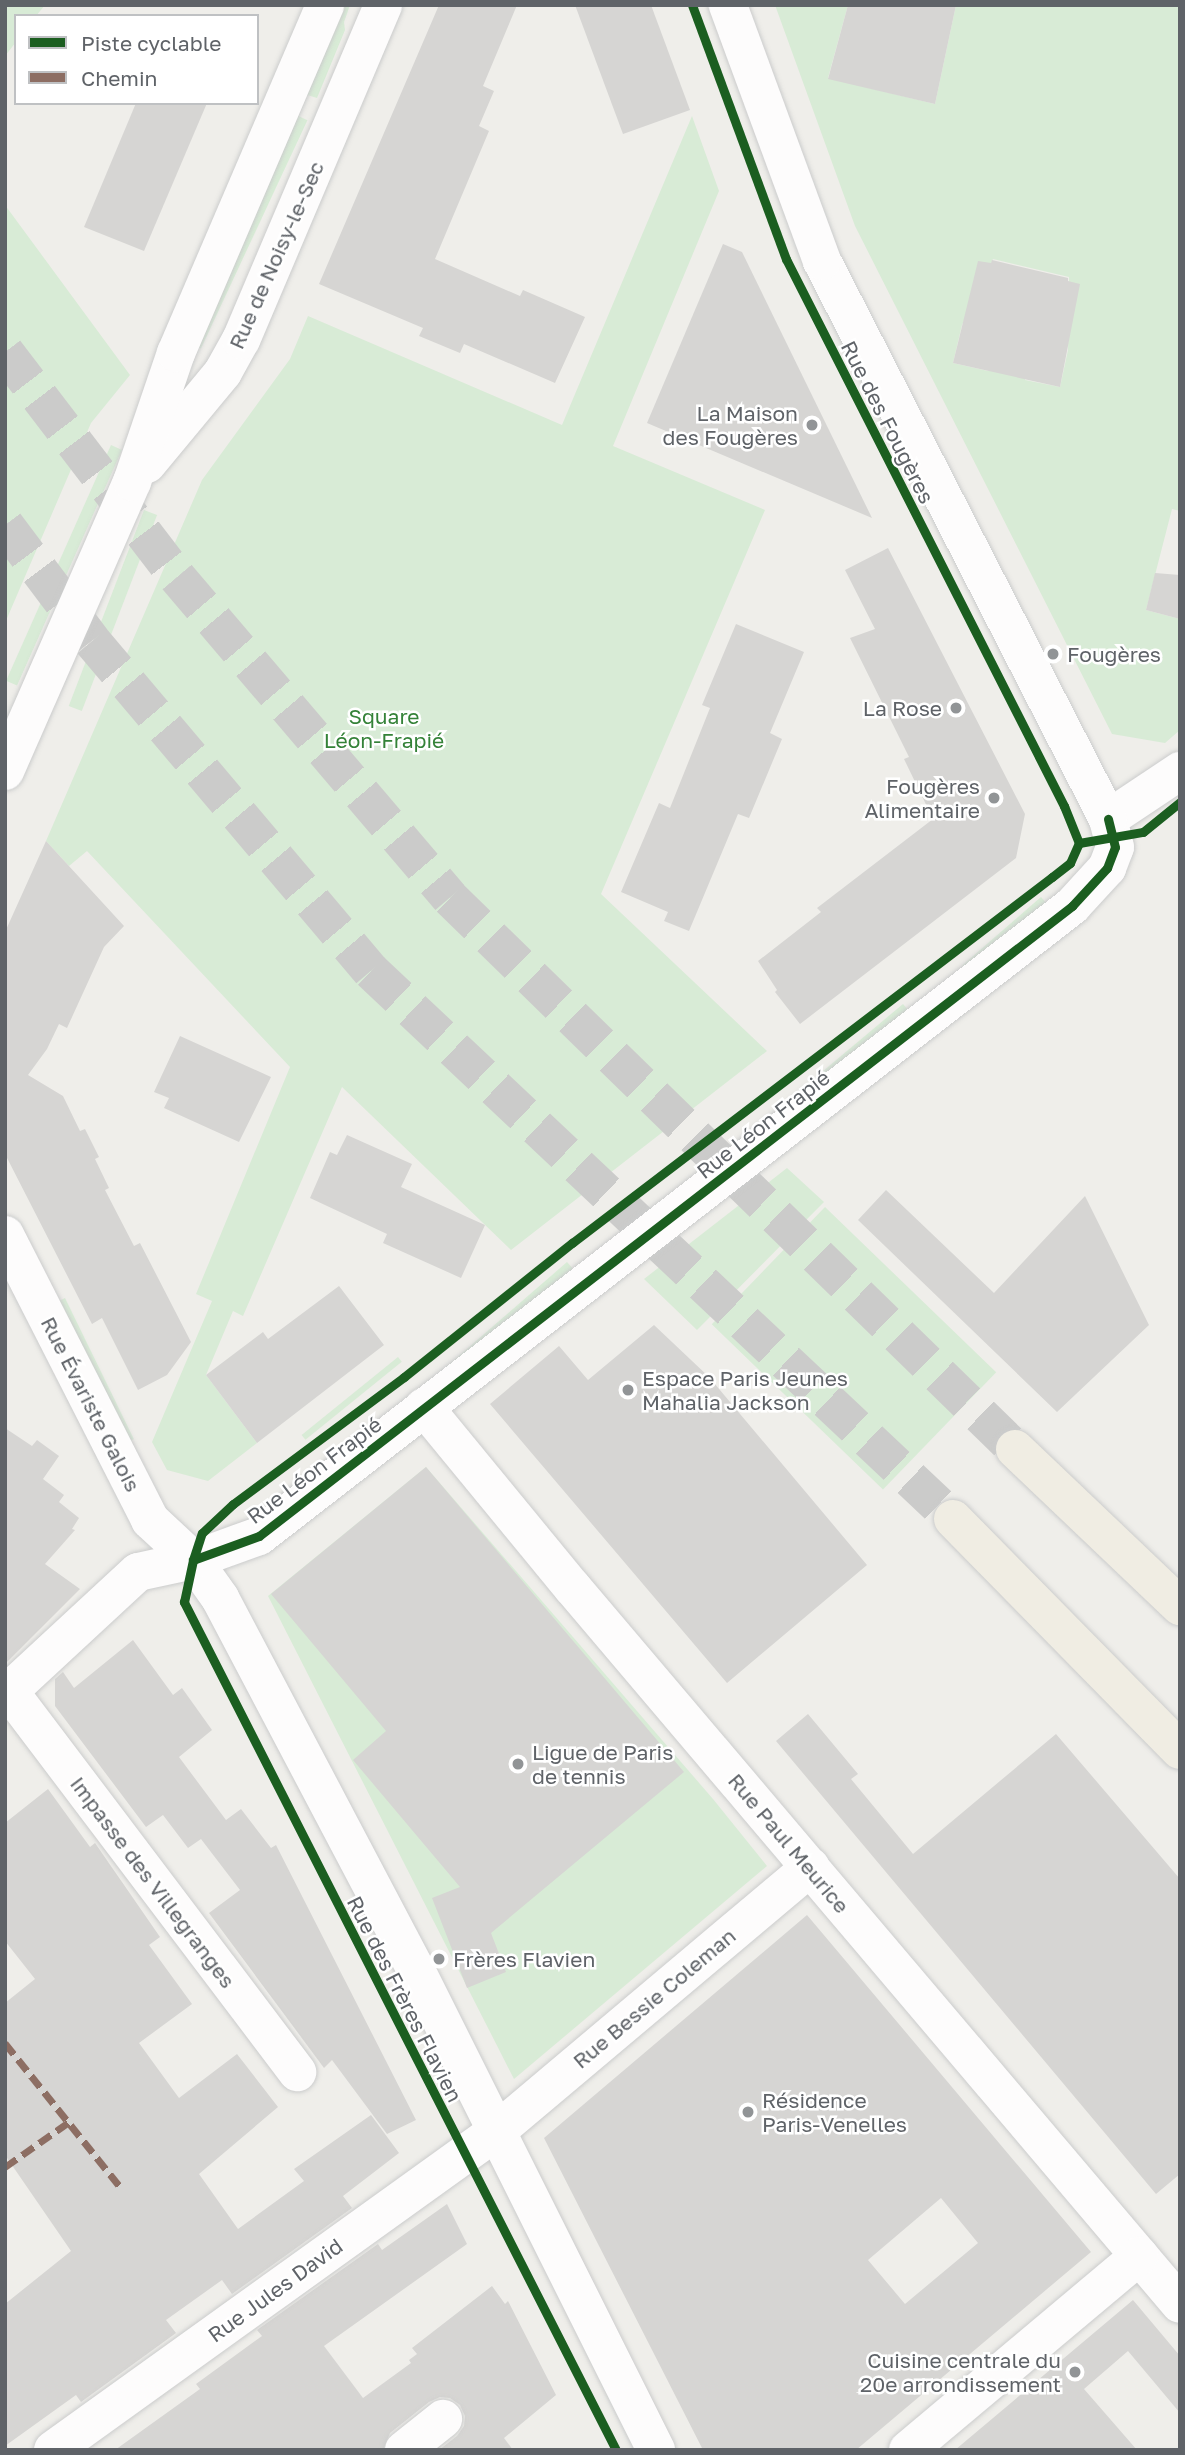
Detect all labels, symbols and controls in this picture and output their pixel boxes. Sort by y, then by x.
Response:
legend [14,14,259,105]
text: Piste cyclable [81,30,221,56]
text: Chemin [81,65,158,91]
street label: Rue de Noisy-le-Sec [223,157,329,353]
street label: Rue des Fougères [836,336,940,508]
place label: La Maison des Fougères [663,400,798,450]
marker: La Maison des Fougères [804,417,820,433]
place label: Fougères [1067,641,1161,667]
marker: Fougères [1045,646,1061,662]
place label: La Rose [863,695,942,721]
marker: La Rose [948,700,964,716]
park label: Square Léon-Frapié [324,703,444,753]
place label: Fougères Alimentaire [864,773,980,823]
marker: Fougères Alimentaire [986,790,1002,806]
street label: Rue Léon Frapié [692,1064,834,1184]
street label: Rue Évariste Galois [36,1312,146,1496]
place label: Espace Paris Jeunes Mahalia Jackson [642,1365,848,1415]
marker: Espace Paris Jeunes Mahalia Jackson [620,1382,636,1398]
street label: Rue Léon Frapié [242,1411,386,1529]
place label: Ligue de Paris de tennis [532,1739,673,1789]
marker: Ligue de Paris de tennis [510,1756,526,1772]
street label: Rue Paul Meurice [723,1768,855,1918]
street label: Impasse des Villegranges [65,1771,241,1993]
street label: Rue des Frères Flavien [342,1892,468,2106]
street label: Rue Bessie Coleman [568,1923,740,2073]
place label: Frères Flavien [453,1946,595,1972]
marker: Frères Flavien [431,1951,447,1967]
place label: Résidence Paris-Venelles [762,2087,907,2137]
marker: Résidence Paris-Venelles [740,2104,756,2120]
street label: Rue Jules David [203,2233,347,2347]
place label: Cuisine centrale du 20e arrondissement [860,2347,1061,2397]
marker: Cuisine centrale du 20e arrondissement [1067,2364,1083,2380]

